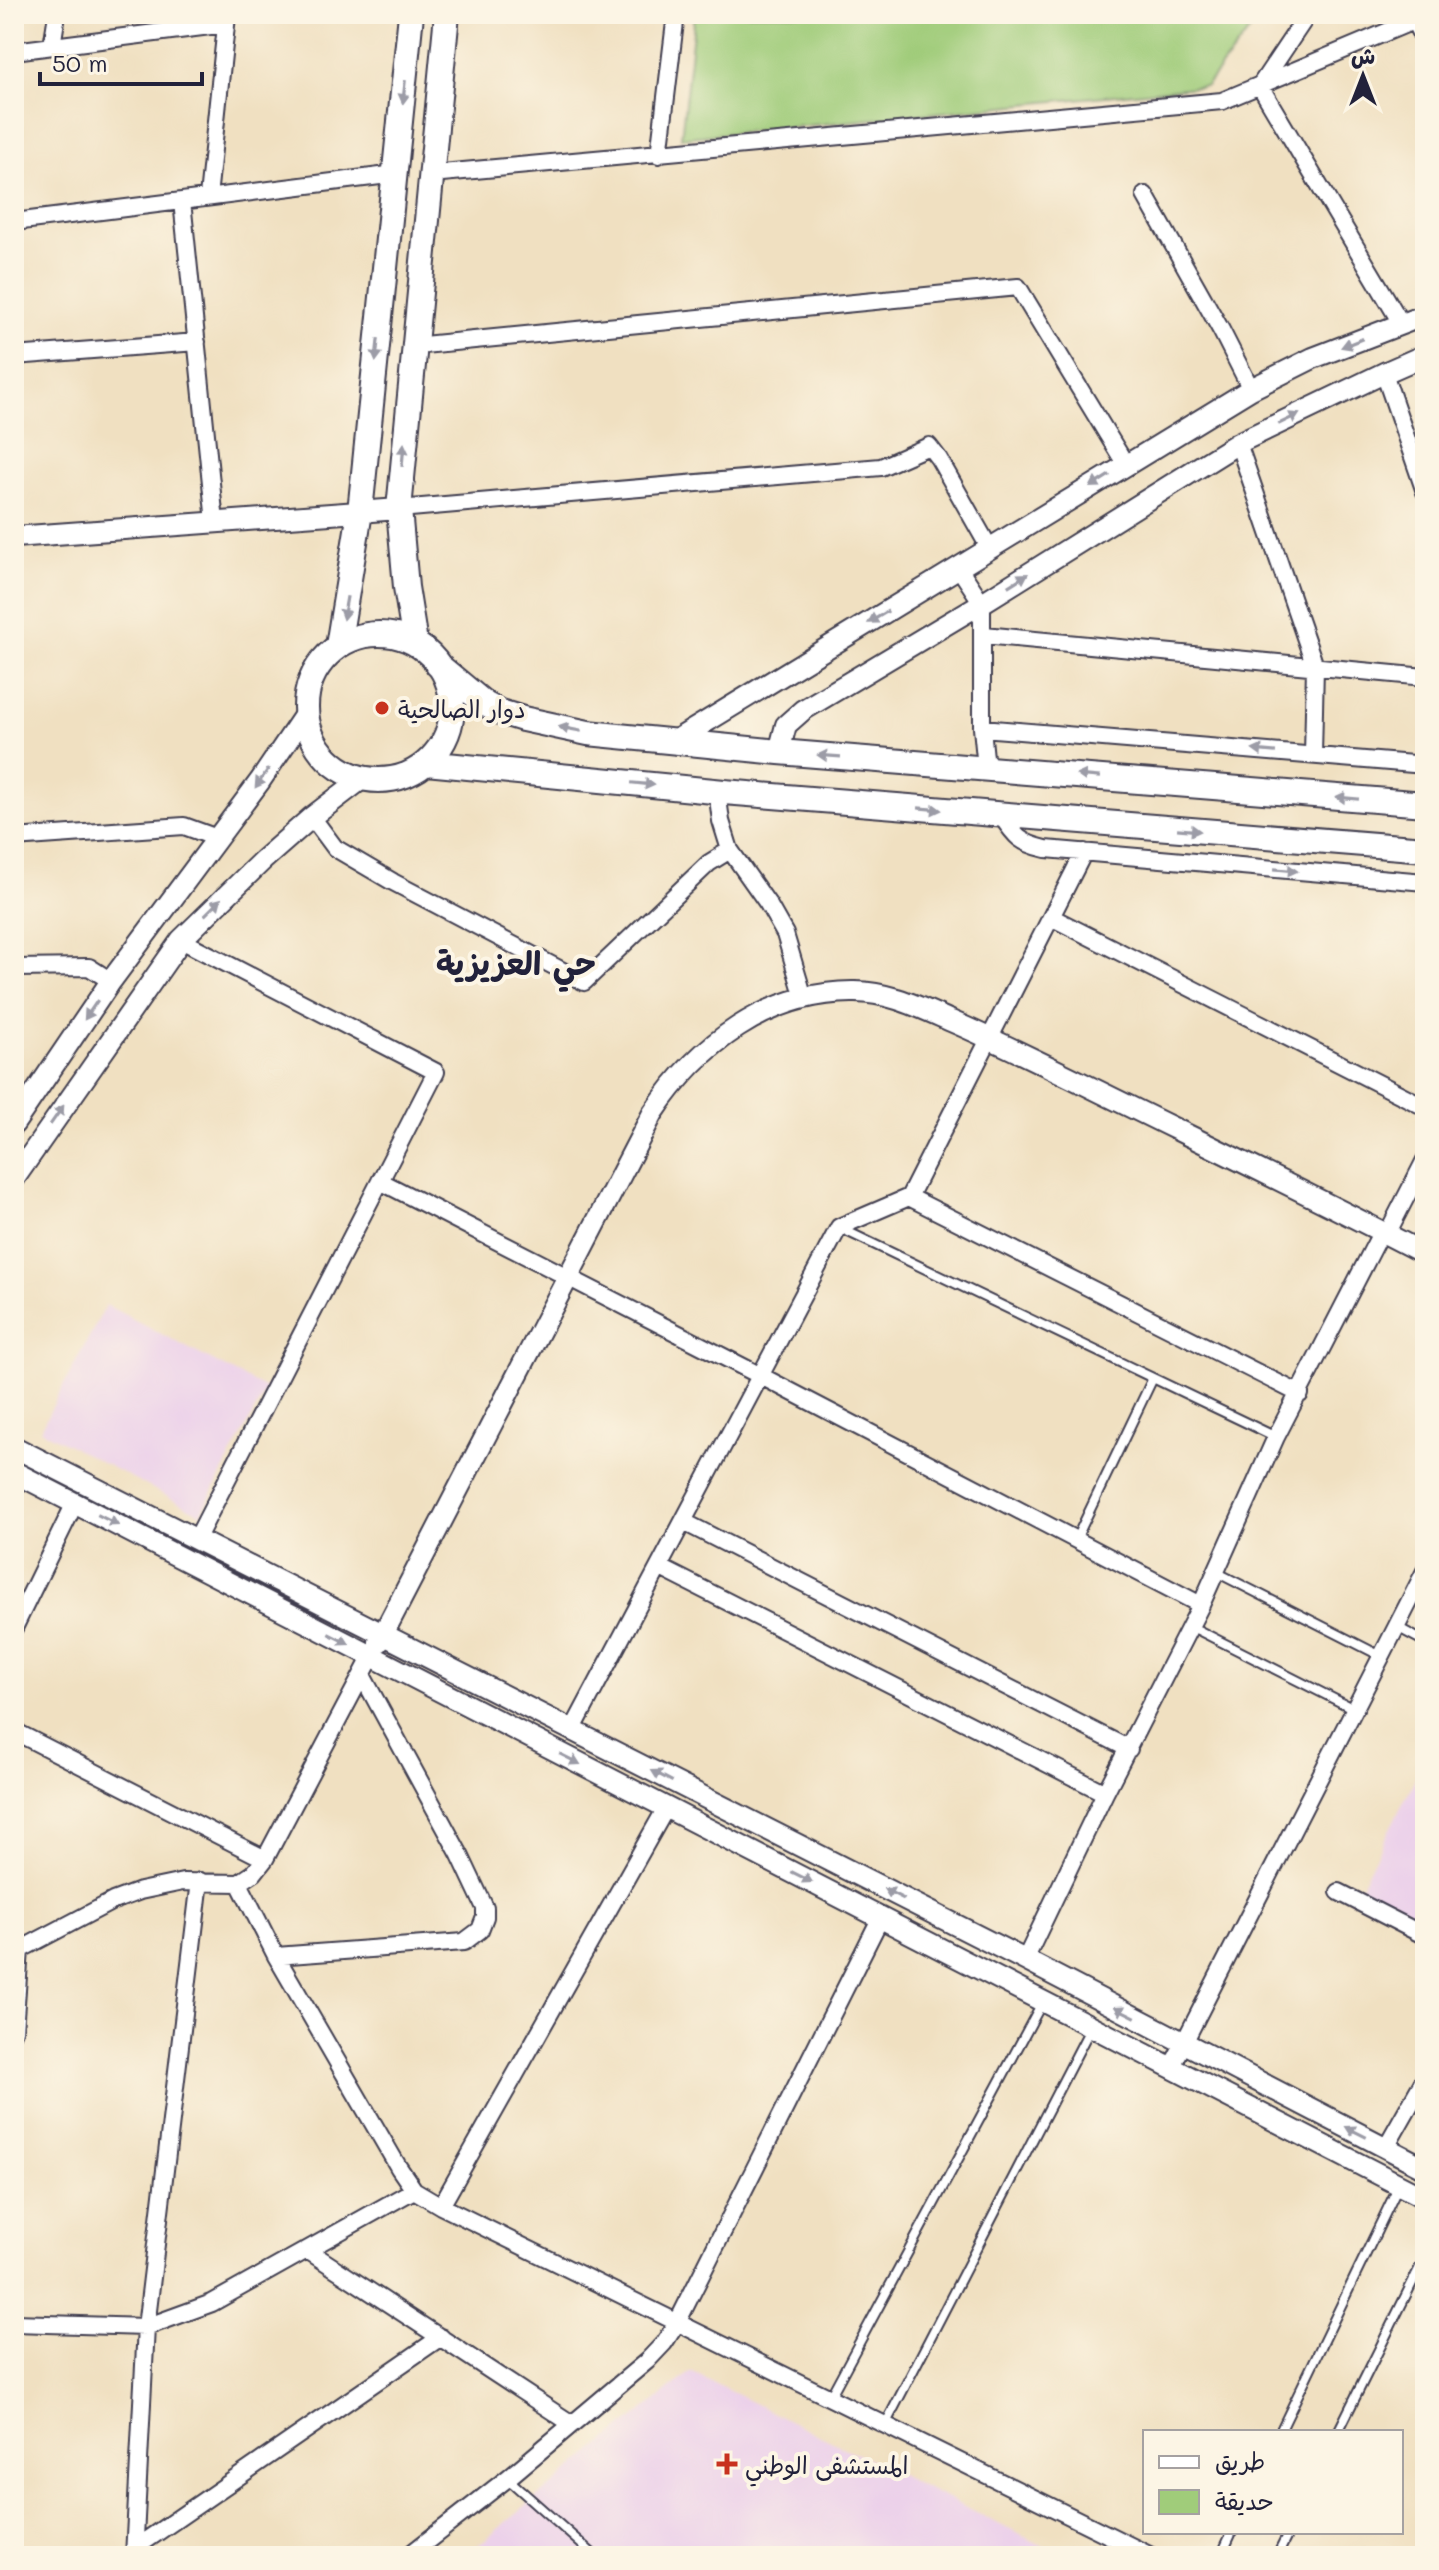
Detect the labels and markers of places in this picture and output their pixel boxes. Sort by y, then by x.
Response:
place label: دوار الصالحية [398,693,526,724]
marker: دوار الصالحية [373,699,391,717]
place label: المستشفى الوطني [745,2449,908,2487]
marker: المستشفى الوطني [716,2453,738,2475]

